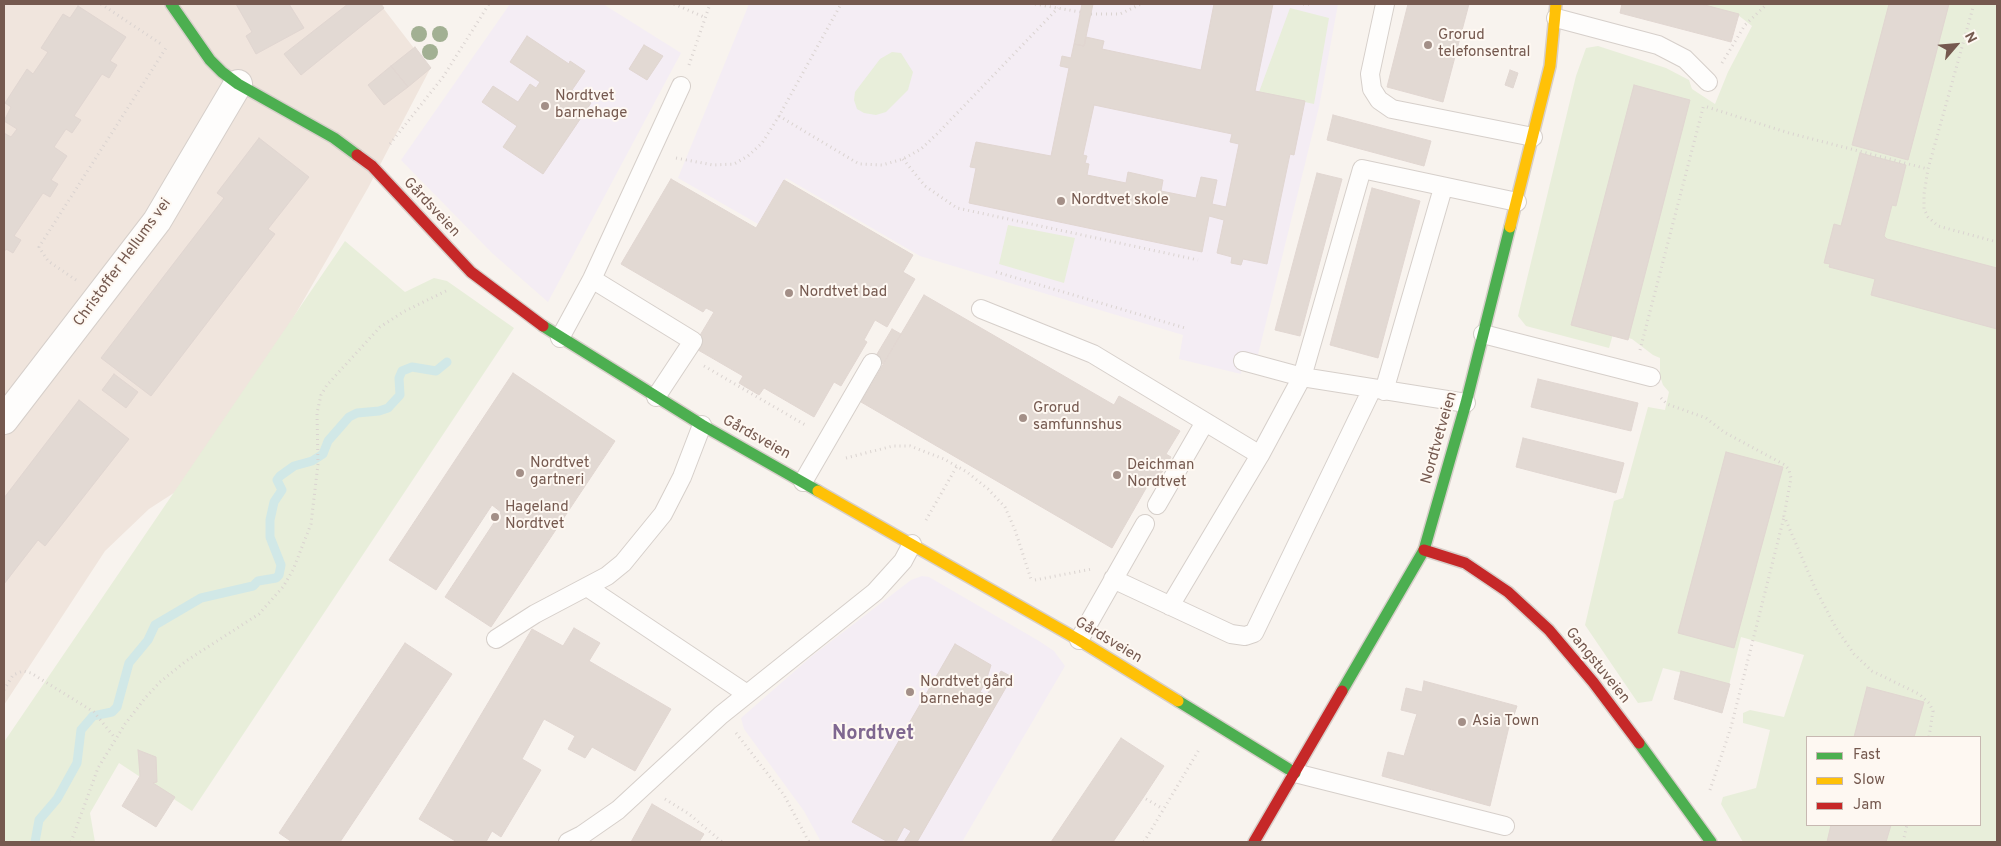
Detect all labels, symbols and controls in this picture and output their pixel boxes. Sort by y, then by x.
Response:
north arrow [1931,20,1981,70]
place label: Grorud telefonsentral [1438,27,1530,62]
text: N [1960,30,1980,46]
marker: Grorud telefonsentral [1422,39,1434,51]
place label: Nordtvet barnehage [555,88,627,123]
marker: Nordtvet barnehage [539,100,551,112]
street label: Gårdsveien [399,174,463,242]
place label: Nordtvet skole [1071,192,1169,210]
street label: Christoffer Hellums vei [70,195,176,331]
marker: Nordtvet skole [1055,195,1067,207]
place label: Nordtvet bad [799,284,887,302]
marker: Nordtvet bad [783,287,795,299]
street label: Nordtvetveien [1418,390,1462,486]
place label: Grorud samfunnshus [1033,400,1122,435]
street label: Gårdsveien [719,412,793,464]
marker: Grorud samfunnshus [1017,412,1029,424]
place label: Nordtvet gartneri [530,455,589,490]
place label: Deichman Nordtvet [1127,457,1194,492]
marker: Nordtvet gartneri [514,467,526,479]
marker: Deichman Nordtvet [1111,469,1123,481]
place label: Hageland Nordtvet [505,499,569,534]
marker: Hageland Nordtvet [489,511,501,523]
street label: Gårdsveien [1071,614,1145,668]
street label: Gangstuveien [1561,624,1633,708]
place label: Nordtvet gård barnehage [920,674,1013,709]
marker: Nordtvet gård barnehage [904,686,916,698]
place label: Asia Town [1472,713,1539,731]
marker: Asia Town [1456,716,1468,728]
district label: Nordtvet [832,723,914,747]
legend [1806,736,1981,826]
text: Fast [1853,746,1881,765]
text: Slow [1853,771,1885,790]
text: Jam [1853,796,1882,815]

